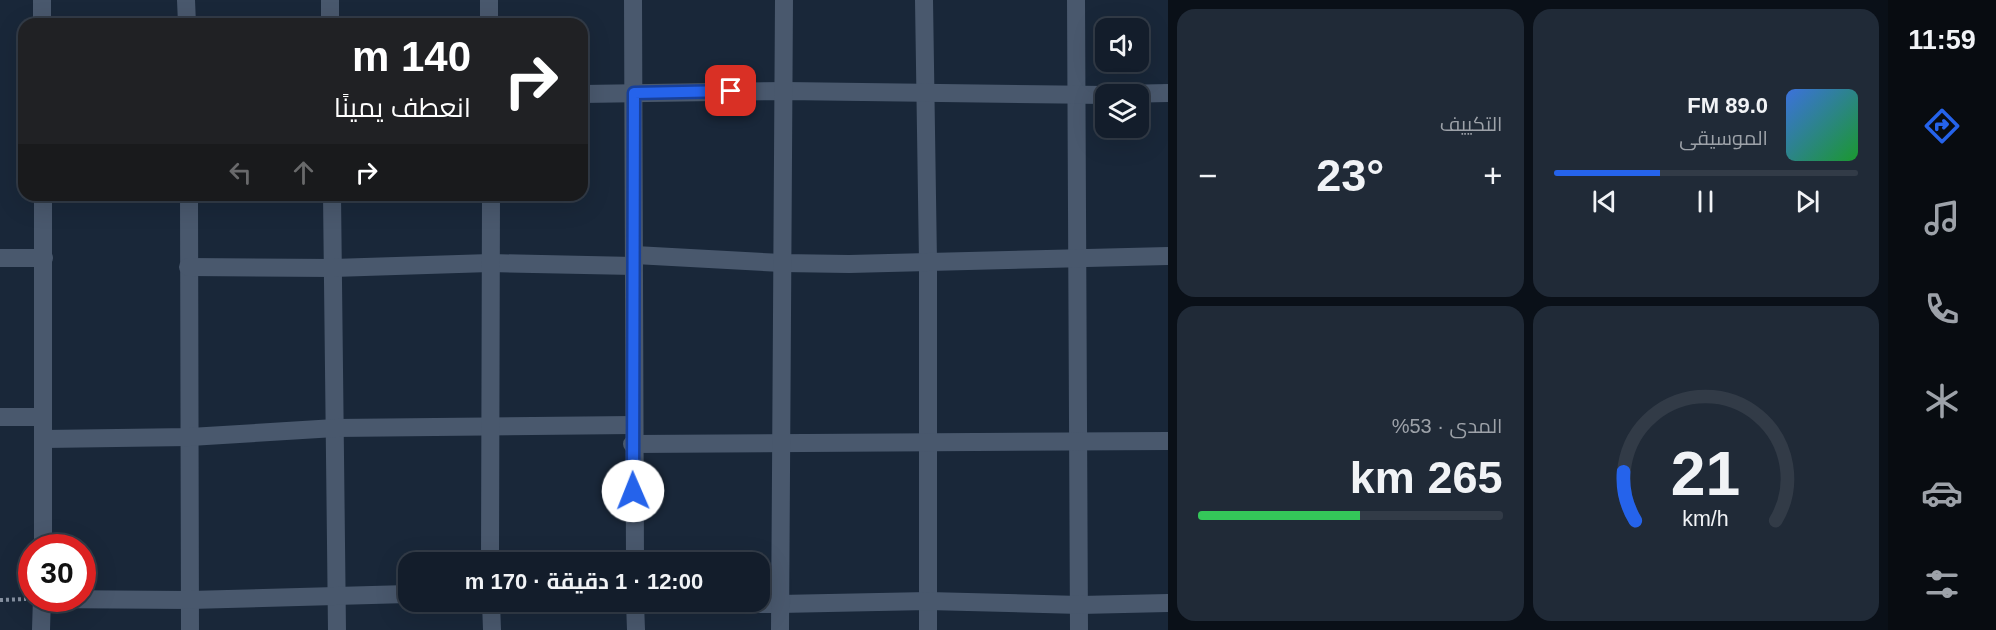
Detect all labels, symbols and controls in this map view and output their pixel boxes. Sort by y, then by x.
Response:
map controls [1095,18,1149,138]
button: sound [1095,18,1149,72]
text: 11:59 [1908,25,1976,55]
text: 140 m [352,33,471,80]
icon: right [492,42,570,120]
pin [705,65,756,116]
icon: arrive [714,74,747,107]
button: layers [1095,84,1149,138]
text: انعطف يمينًا [334,93,471,123]
text: 89.0 FM [1687,93,1768,118]
icon: directions [1921,105,1963,147]
text: التكييف [1440,113,1503,135]
text: الموسيقى [1679,127,1768,149]
text: 23° [1316,150,1384,201]
icon: left [224,156,257,189]
icon: ahead [287,156,320,189]
icon: right [350,156,383,189]
text: − [1198,157,1217,194]
text: + [1483,157,1503,194]
icon: previous [1588,185,1621,218]
icon: pause [1689,185,1722,218]
icon: next [1791,185,1824,218]
icon: music [1921,197,1963,239]
icon: phone [1921,288,1963,330]
icon: climate [1921,380,1963,422]
text: المدى · 53% [1392,415,1503,437]
text: 21 [1671,439,1740,508]
text: 265 km [1350,452,1503,503]
position arrow [601,459,665,523]
icon: car [1921,472,1963,514]
text: km/h [1683,507,1729,531]
speed limit sign: 30 [18,534,96,612]
icon: filters [1921,563,1963,605]
text: 12:00 · 1 دقيقة · 170 m [465,569,703,594]

